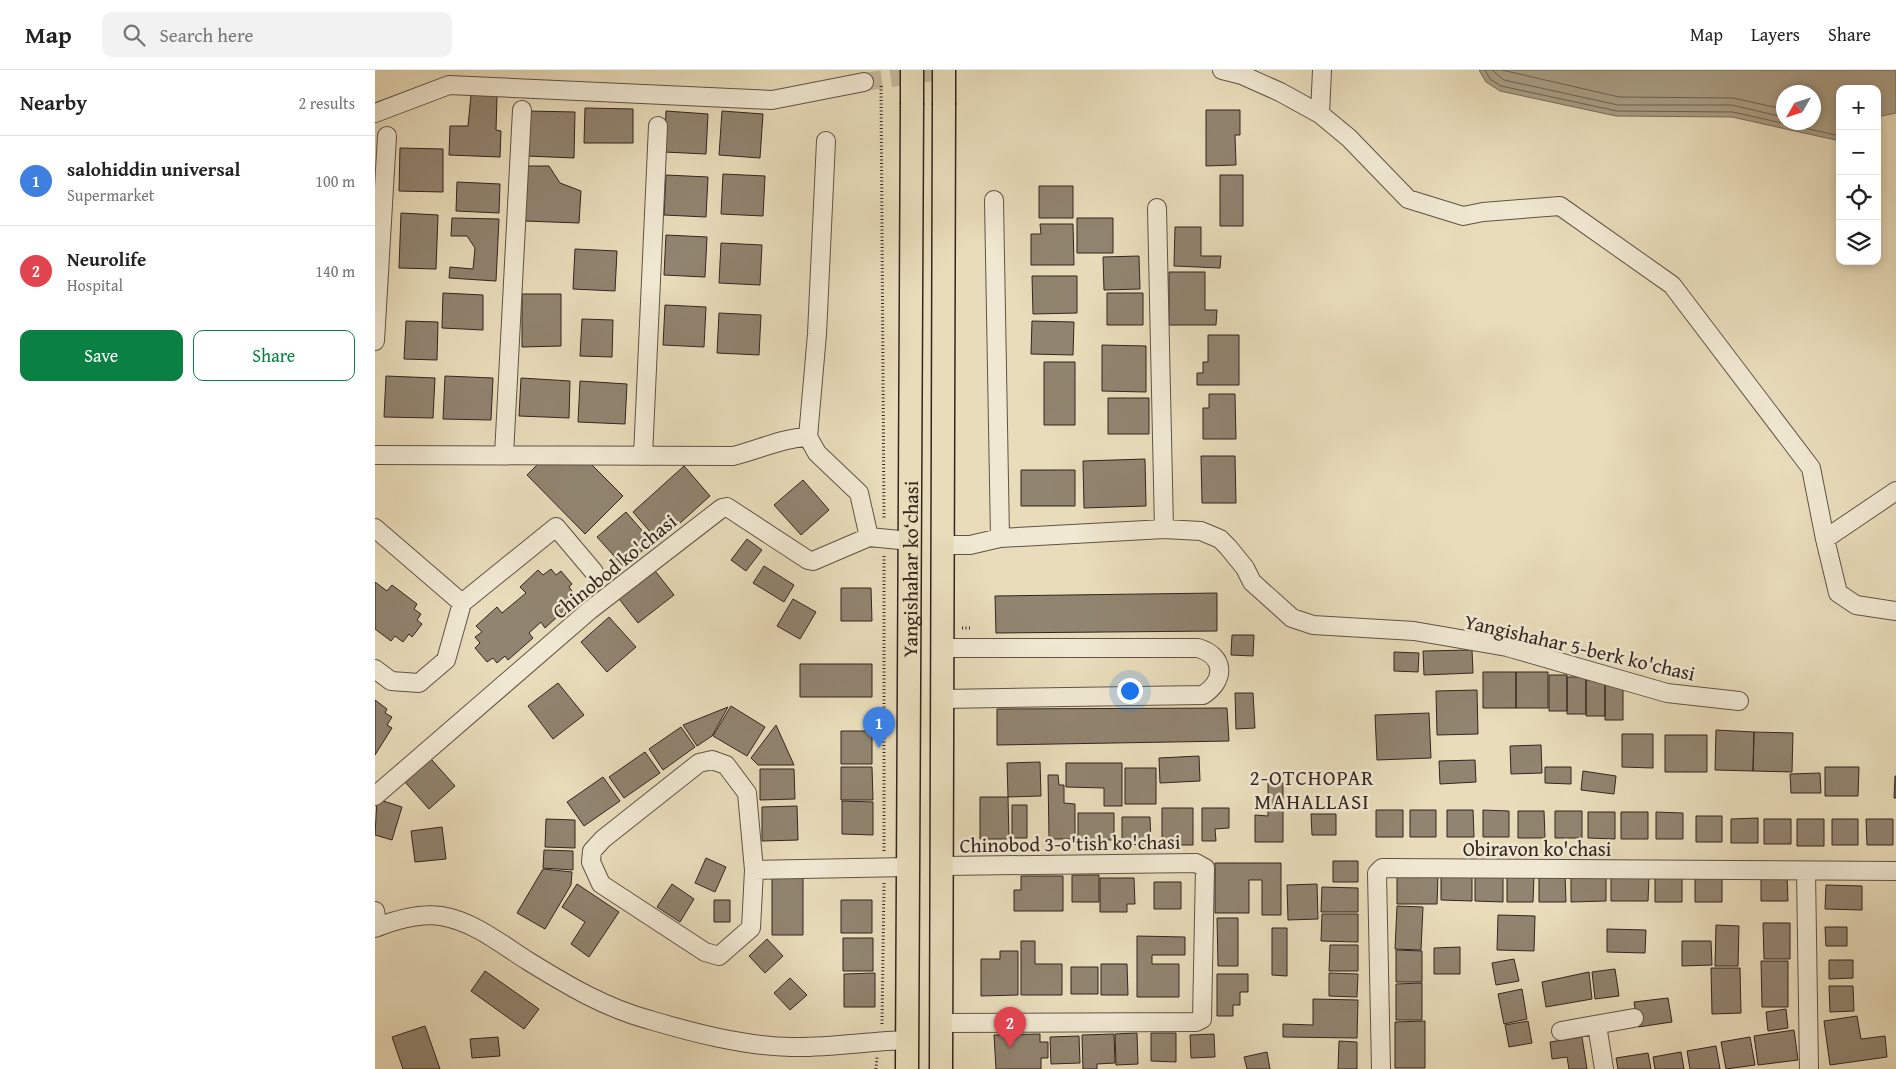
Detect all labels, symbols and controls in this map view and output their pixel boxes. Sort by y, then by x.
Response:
search box [102,12,452,57]
text: Map [25,17,72,52]
icon: search [120,21,148,49]
text: Search here [160,21,253,49]
text: Map [1690,21,1723,48]
text: Layers [1751,21,1800,48]
text: Share [1828,21,1871,48]
north arrow [1776,85,1821,130]
map controls [1836,85,1881,265]
button: + [1836,85,1881,130]
text: Nearby [20,87,87,118]
text: 2 results [298,91,355,115]
button: − [1836,130,1881,175]
text: salohiddin universal [67,155,240,183]
text: 1 [32,169,40,193]
text: 100 m [315,169,355,193]
button: locate [1836,175,1881,220]
text: Supermarket [67,183,154,207]
button: layers [1836,220,1881,265]
text: Neurolife [67,245,146,273]
text: 2 [32,259,40,283]
text: 140 m [315,259,355,283]
text: Hospital [67,273,123,297]
button: Save [20,330,183,381]
button: Share [193,330,355,381]
street label: Yangishahar ko‘chasi [895,480,925,657]
street label: Chinobod ko'chasi [546,506,683,625]
street label: Yangishahar 5-berk ko'chasi [1462,606,1699,688]
your location [1117,678,1143,704]
pin: 1 [863,707,895,748]
district label: 2-OTCHOPAR MAHALLASI [1250,762,1374,817]
street label: Chinobod 3-o'tish ko'chasi [959,827,1181,859]
street label: Obiravon ko'chasi [1463,834,1612,863]
pin: 2 [994,1007,1026,1048]

